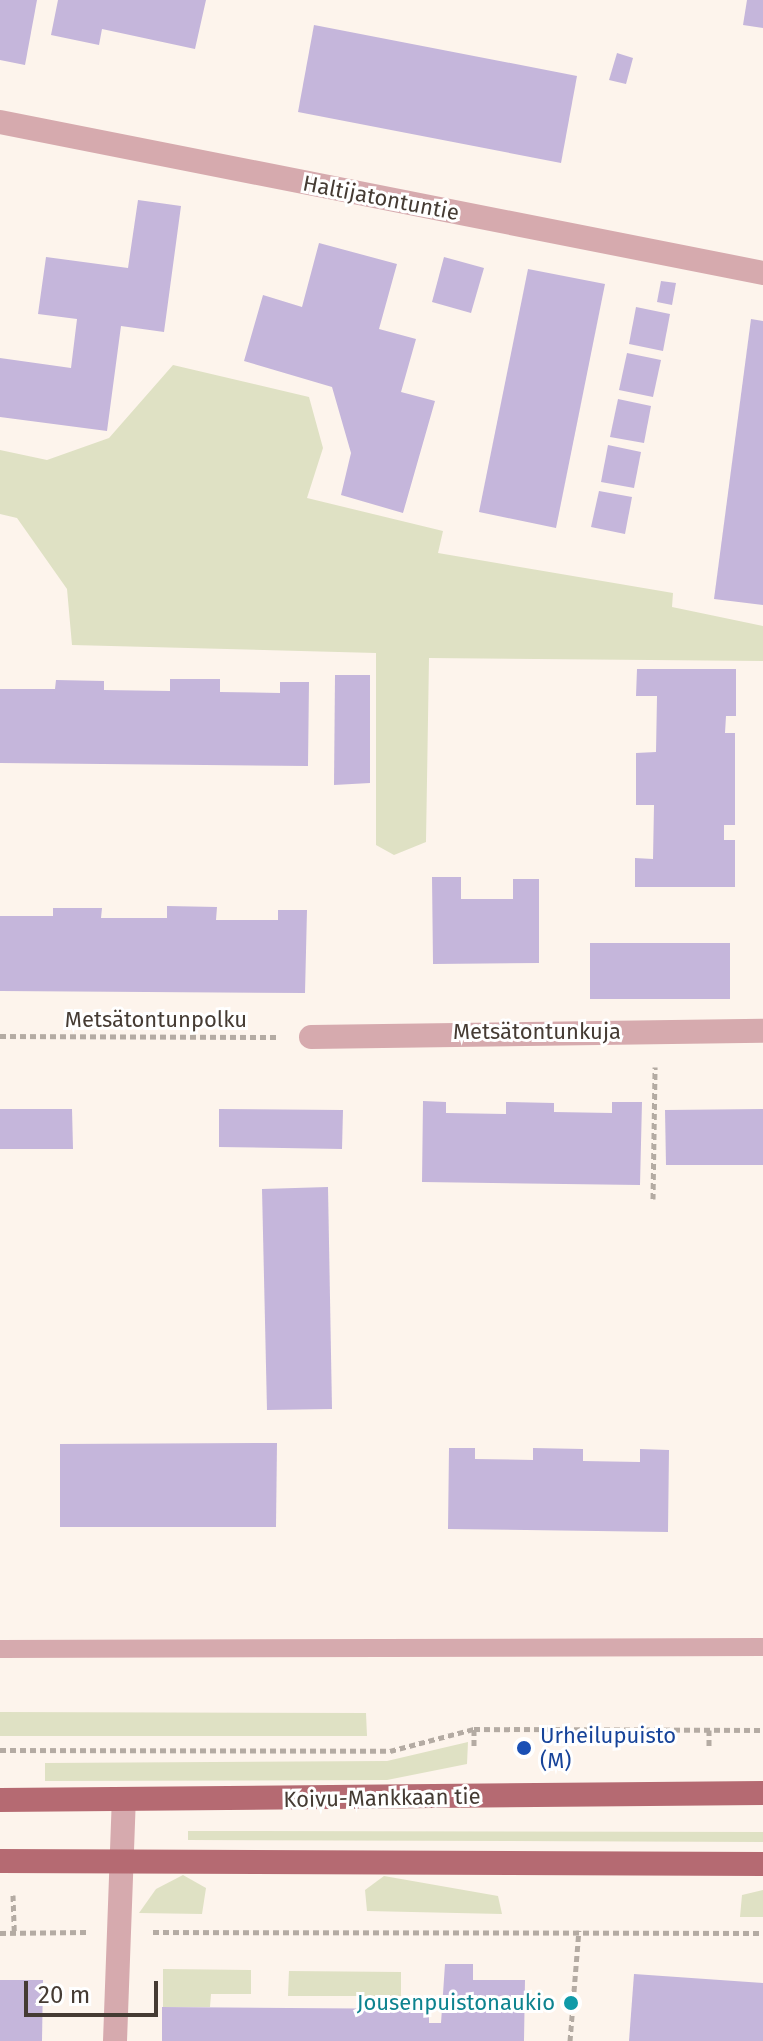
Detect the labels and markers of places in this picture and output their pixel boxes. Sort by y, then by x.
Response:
place label: Urheilupuisto (M) [540,1722,676,1774]
marker: Urheilupuisto (M) [515,1739,533,1757]
place label: Jousenpuistonaukio [357,1990,555,2016]
marker: Jousenpuistonaukio [562,1994,580,2012]

